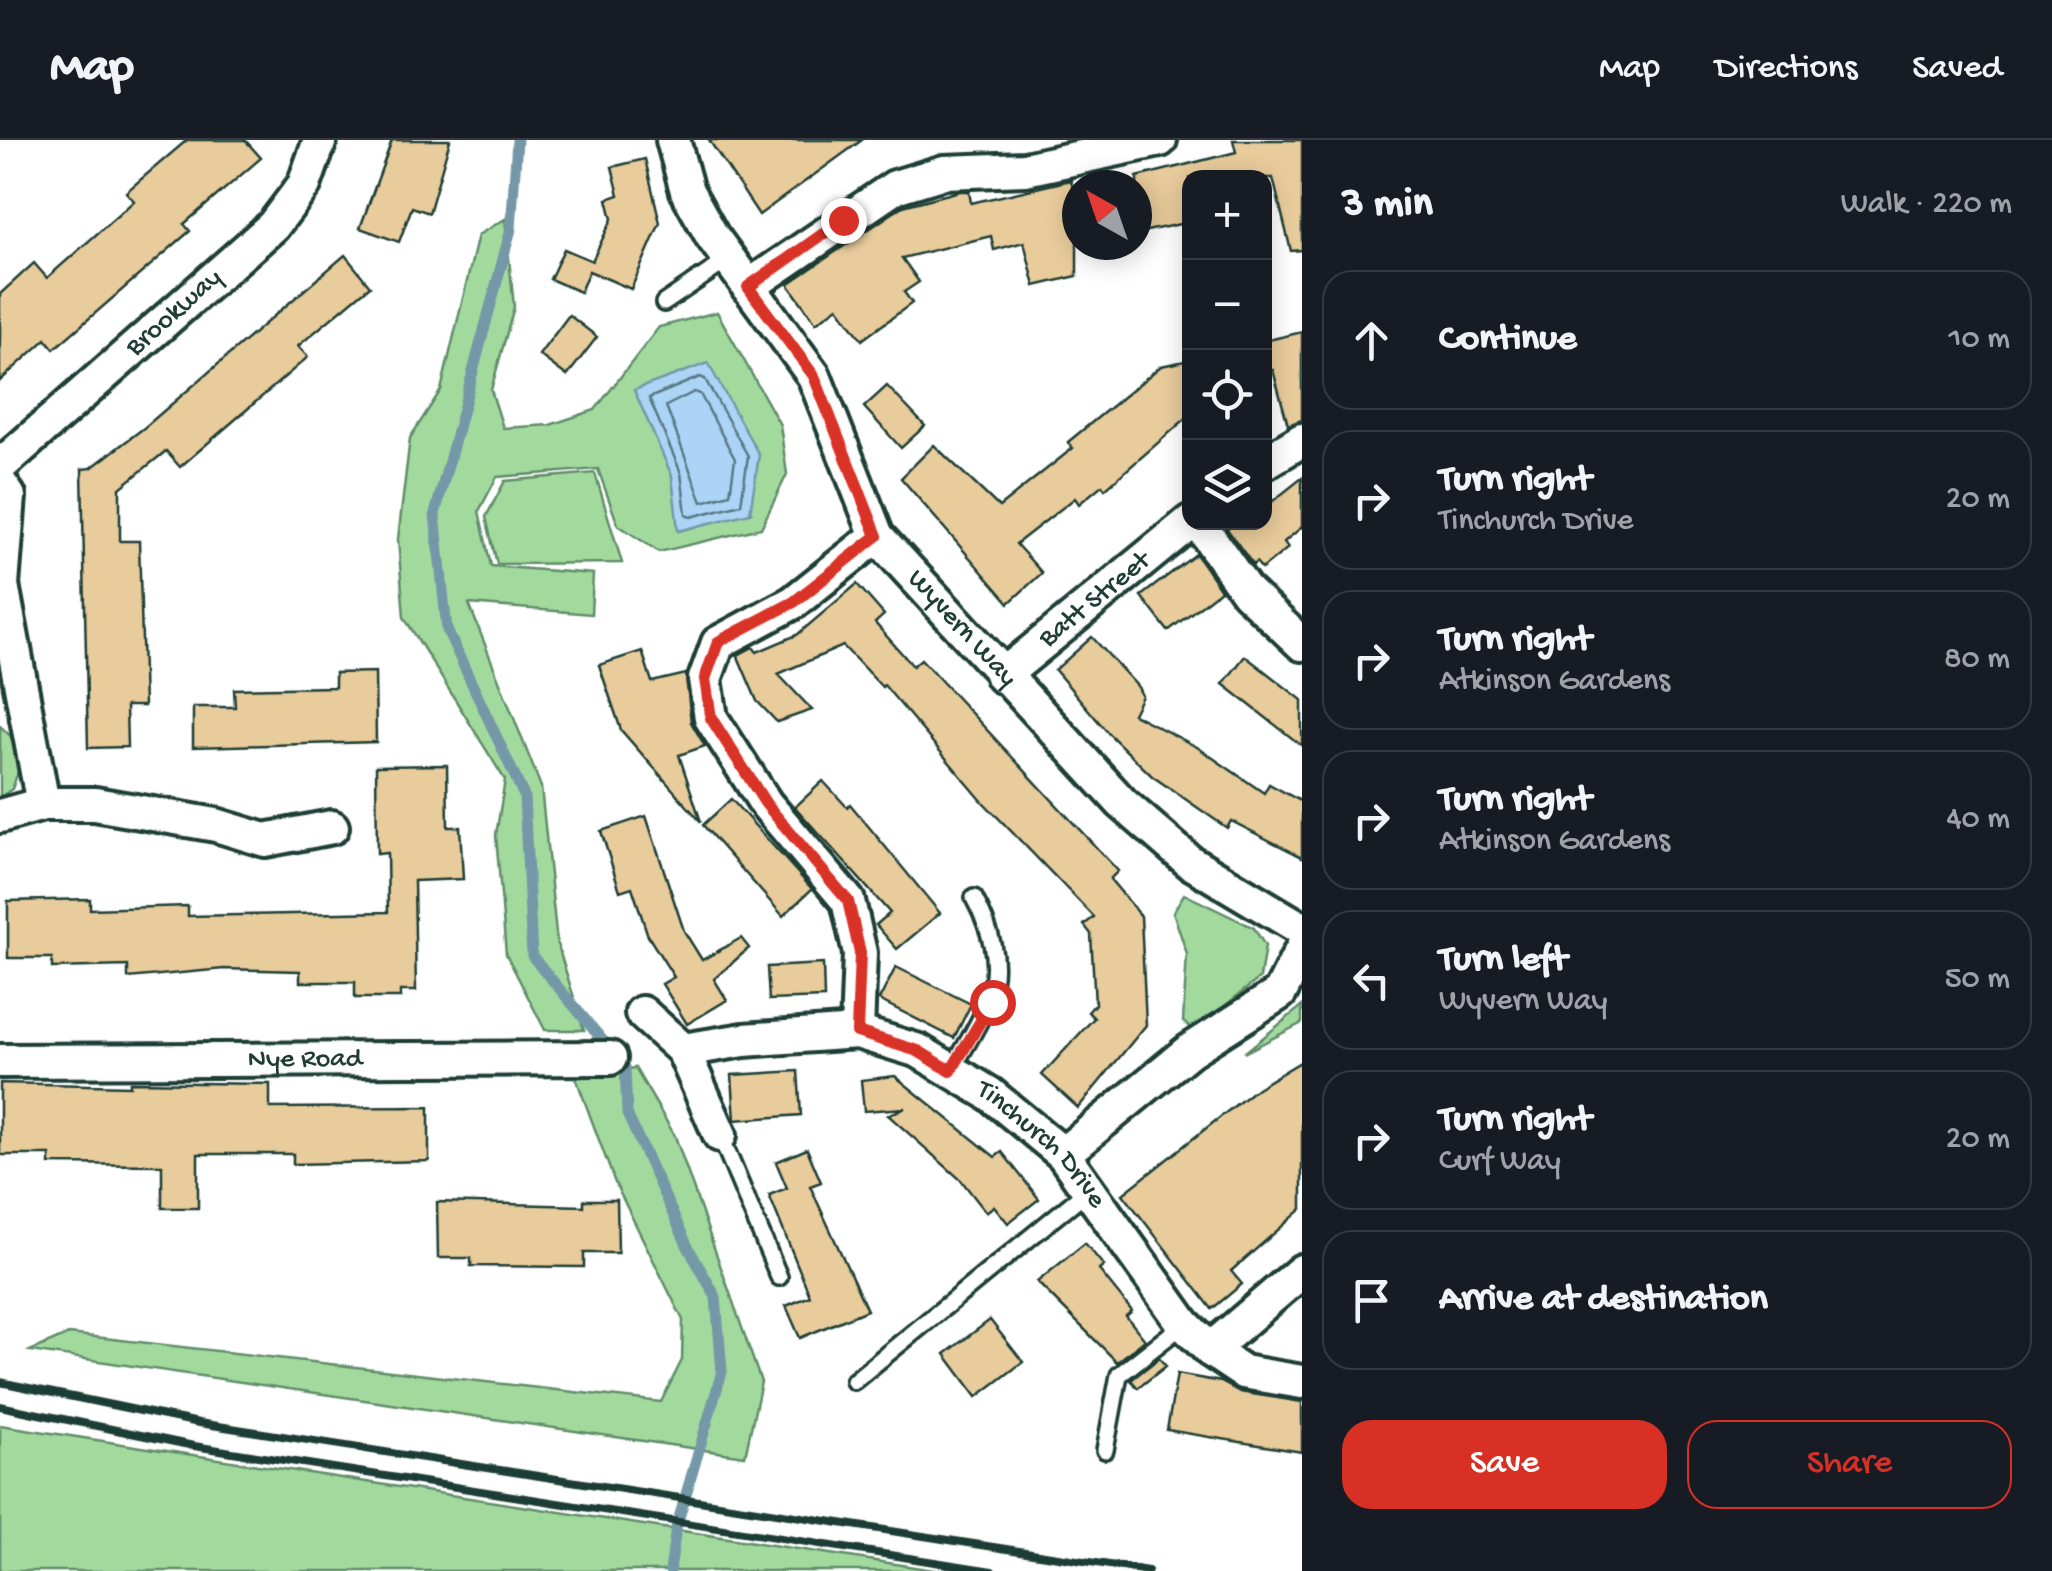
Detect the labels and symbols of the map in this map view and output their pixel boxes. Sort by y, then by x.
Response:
north arrow [1062,170,1152,260]
route end [821,198,867,244]
street label: Brookway [119,262,229,364]
street label: Batt Street [1032,543,1159,656]
street label: Wyvern Way [900,563,1024,694]
route start [970,980,1016,1026]
street label: Nye Road [248,1043,365,1076]
street label: Tinchurch Drive [969,1072,1113,1215]

